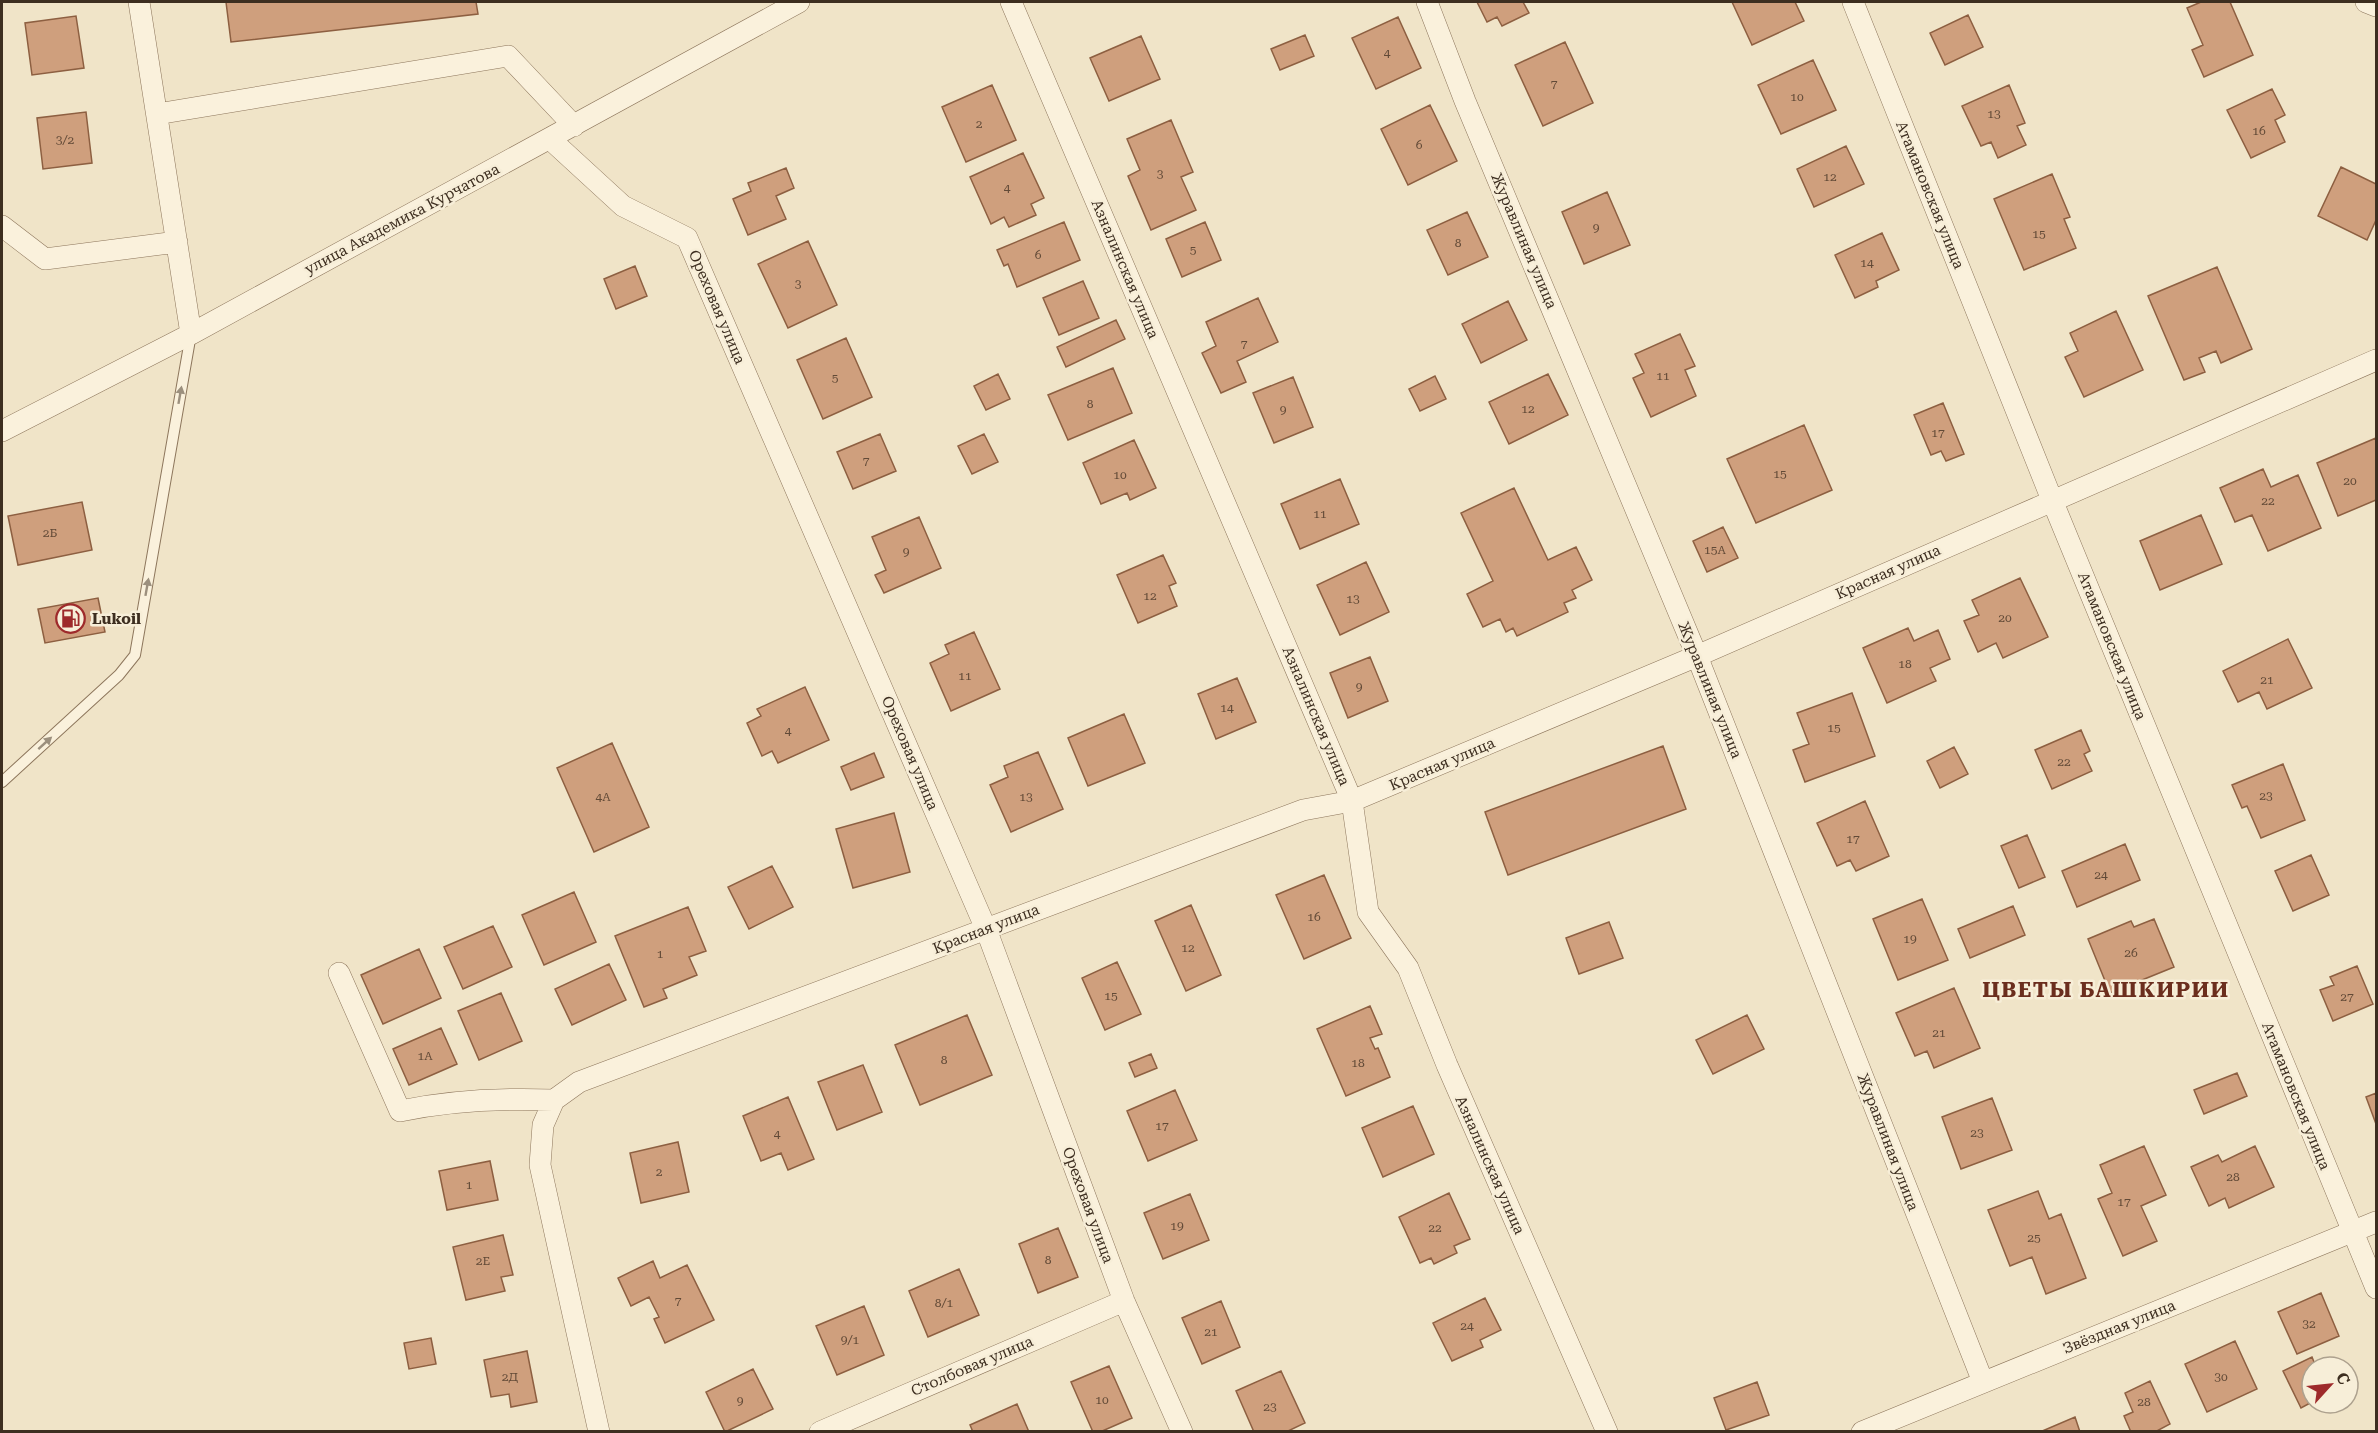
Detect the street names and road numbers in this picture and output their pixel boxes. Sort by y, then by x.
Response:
street label: Атамановская улица [1892,118,1968,272]
street label: улица Академика Курчатова [301,160,503,278]
street label: Журавлиная улица [1487,170,1561,312]
street label: Азналинская улица [1088,197,1162,341]
street label: Ореховая улица [685,247,749,367]
street label: Красная улица [1833,541,1943,603]
street label: Атамановская улица [2074,569,2150,723]
street label: Журавлиная улица [1674,619,1746,761]
street label: Азналинская улица [1279,644,1353,788]
street label: Ореховая улица [878,693,942,813]
street label: Красная улица [1387,734,1497,794]
street label: Красная улица [930,900,1042,958]
street label: Атамановская улица [2258,1019,2334,1173]
street label: Журавлиная улица [1853,1071,1923,1213]
street label: Азналинская улица [1451,1093,1529,1237]
street label: Ореховая улица [1059,1144,1117,1266]
street label: Звёздная улица [2060,1296,2178,1358]
street label: Столбовая улица [908,1332,1036,1400]

